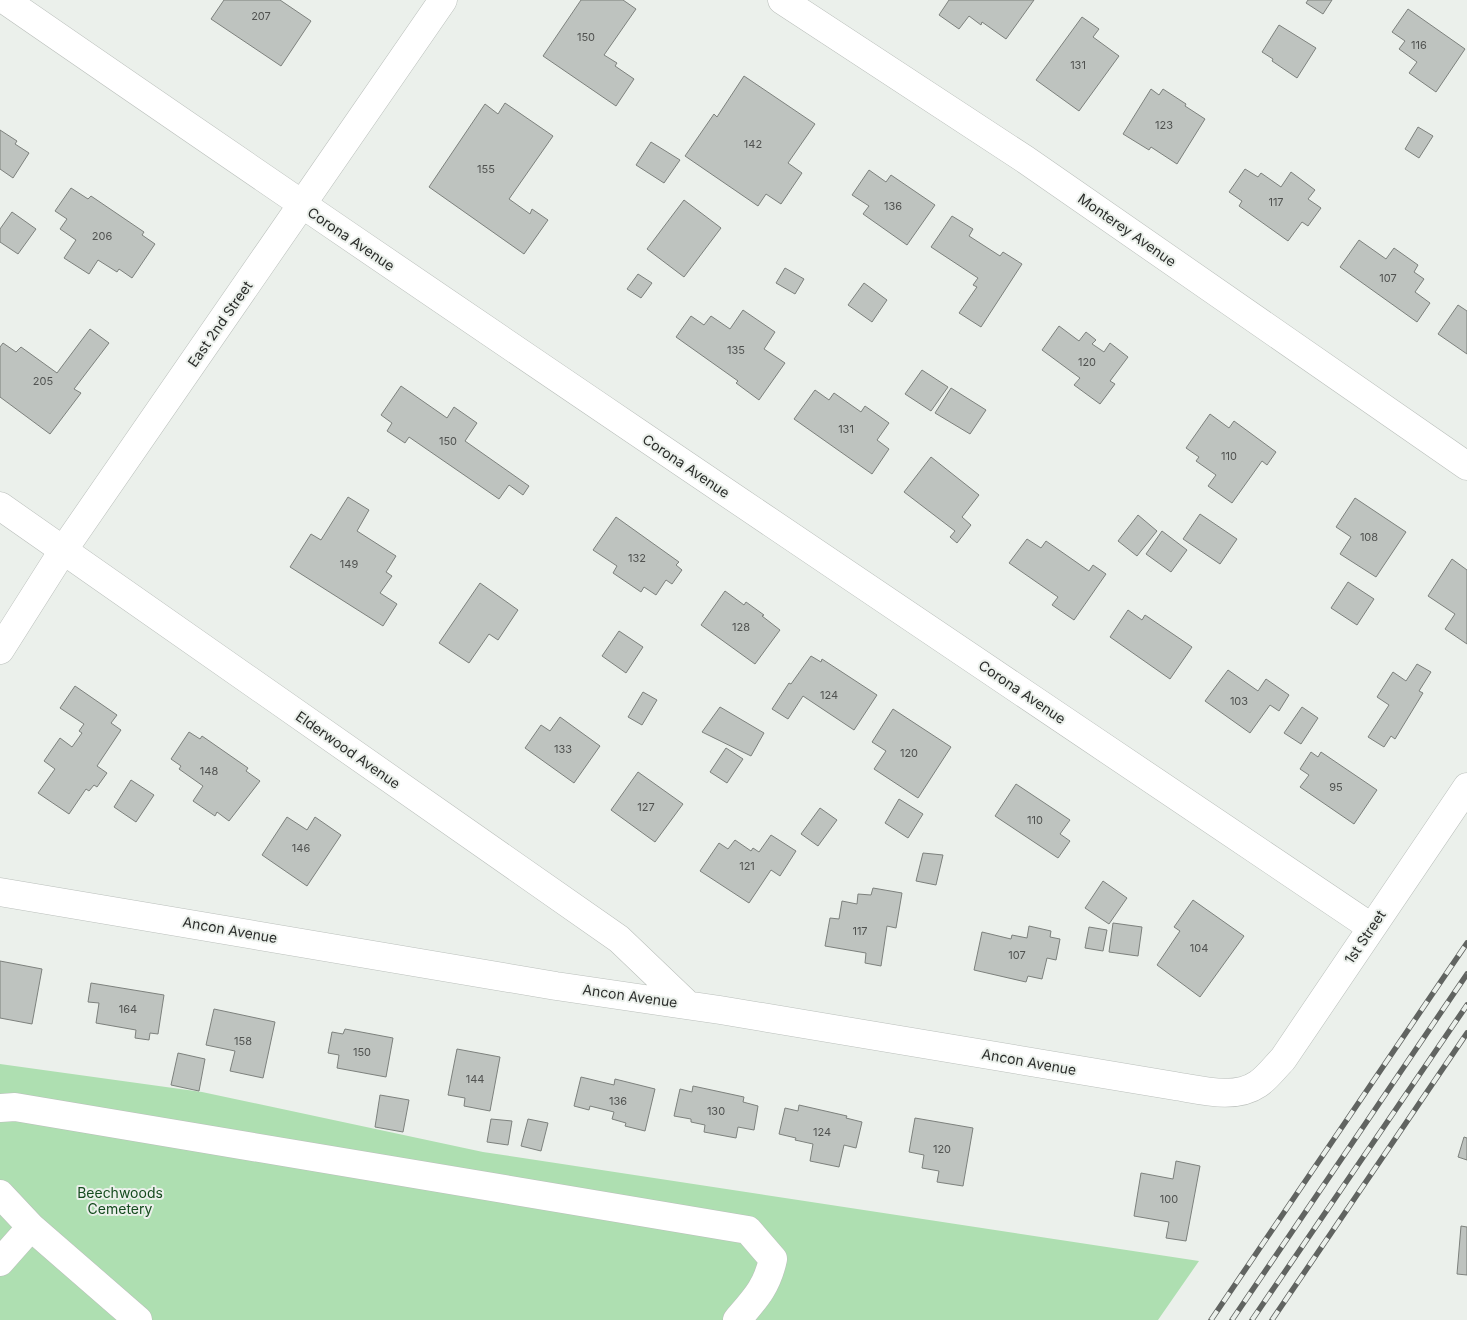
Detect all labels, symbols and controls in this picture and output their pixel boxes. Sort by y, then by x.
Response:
house number: 207 [251,9,271,23]
house number: 150 [577,30,595,44]
house number: 116 [1411,38,1427,52]
house number: 131 [1070,58,1086,72]
house number: 123 [1155,118,1173,132]
house number: 142 [744,137,762,151]
house number: 155 [477,162,495,176]
street label: Monterey Avenue [1075,189,1180,270]
house number: 117 [1268,195,1284,209]
house number: 136 [884,199,902,213]
street label: Corona Avenue [305,203,398,274]
house number: 206 [92,229,112,243]
house number: 107 [1379,271,1397,285]
street label: East 2nd Street [184,277,256,370]
house number: 135 [727,343,745,357]
house number: 120 [1078,355,1096,369]
house number: 205 [33,374,53,388]
house number: 131 [838,422,854,436]
street label: Corona Avenue [640,430,733,501]
house number: 150 [439,434,457,448]
house number: 110 [1221,449,1237,463]
house number: 108 [1360,530,1378,544]
house number: 132 [628,551,646,565]
house number: 149 [340,557,358,571]
house number: 128 [732,620,750,634]
street label: Corona Avenue [976,656,1069,727]
house number: 124 [820,688,838,702]
house number: 103 [1230,694,1248,708]
street label: Elderwood Avenue [293,707,404,792]
house number: 133 [554,742,572,756]
house number: 120 [900,746,918,760]
house number: 148 [200,764,218,778]
house number: 95 [1329,780,1343,794]
house number: 127 [637,800,655,814]
house number: 110 [1027,813,1043,827]
house number: 146 [292,841,310,855]
house number: 121 [739,859,755,873]
street label: 1st Street [1340,906,1389,967]
street label: Ancon Avenue [181,913,279,946]
house number: 117 [852,924,868,938]
house number: 104 [1190,941,1208,955]
house number: 107 [1008,948,1026,962]
street label: Ancon Avenue [581,980,679,1011]
house number: 164 [119,1002,137,1016]
house number: 158 [234,1034,252,1048]
house number: 150 [353,1045,371,1059]
street label: Ancon Avenue [980,1045,1078,1078]
house number: 144 [466,1072,484,1086]
house number: 136 [609,1094,627,1108]
house number: 130 [707,1104,725,1118]
house number: 124 [813,1125,831,1139]
house number: 120 [933,1142,951,1156]
park label: Beechwoods Cemetery [77,1184,163,1217]
house number: 100 [1160,1192,1178,1206]

